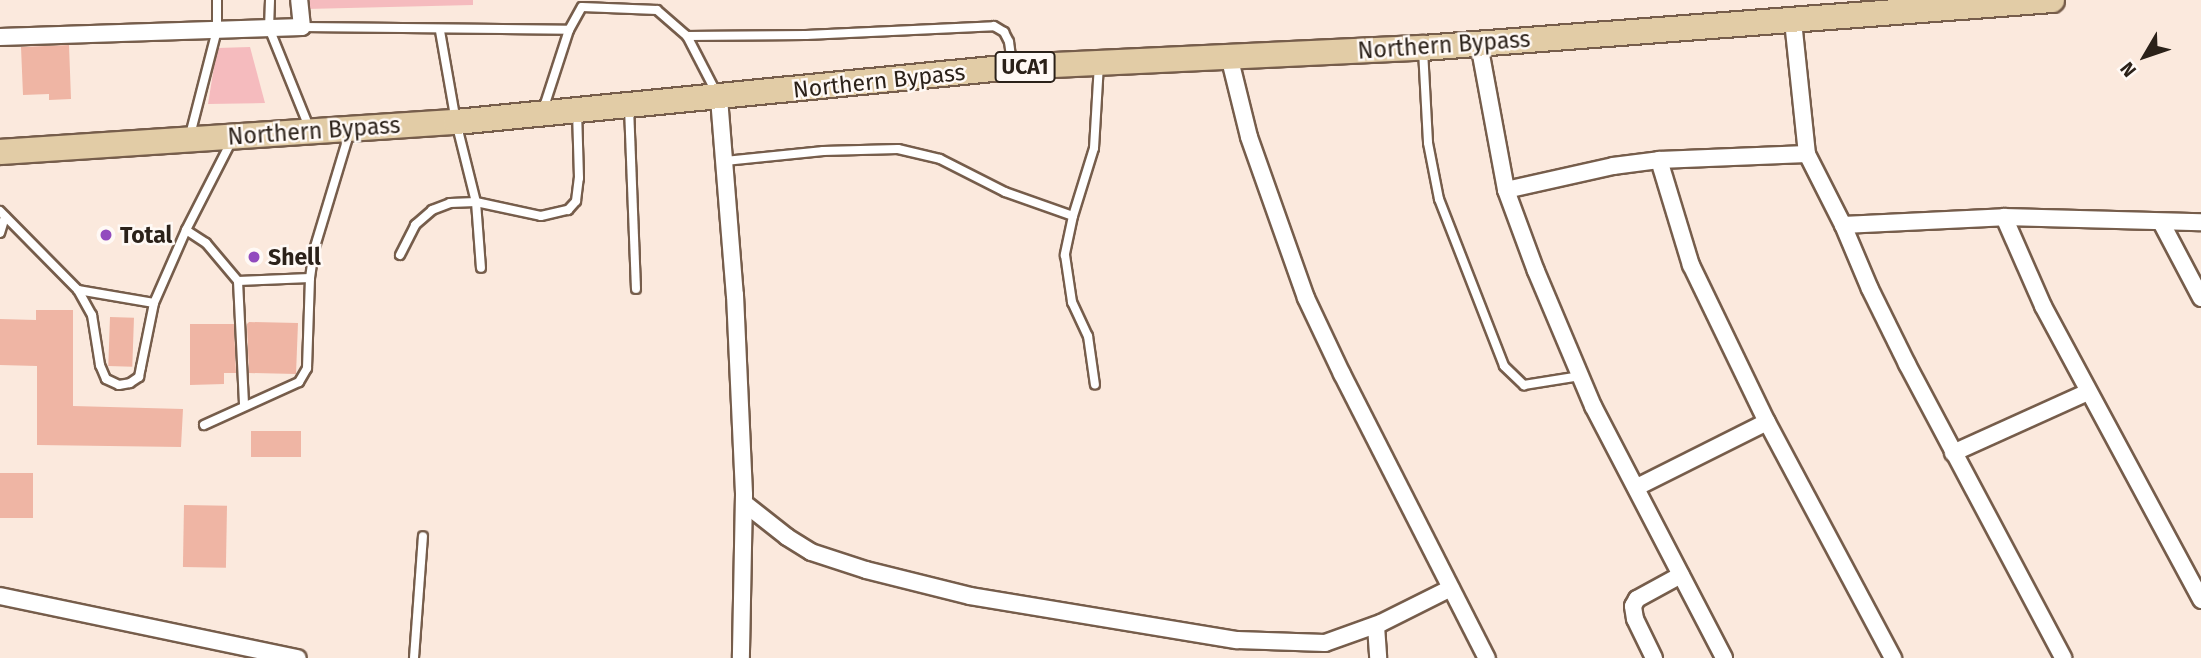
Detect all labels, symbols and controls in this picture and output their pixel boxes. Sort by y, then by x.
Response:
north arrow [2110,21,2180,91]
street label: Northern Bypass [1357,25,1531,65]
road number: UCA1 [993,50,1056,84]
text: N [2115,57,2141,82]
street label: Northern Bypass [792,58,966,104]
street label: Northern Bypass [227,111,401,151]
place label: Total [120,221,172,249]
marker: Total [98,227,114,243]
place label: Shell [268,243,321,271]
marker: Shell [246,249,262,265]

